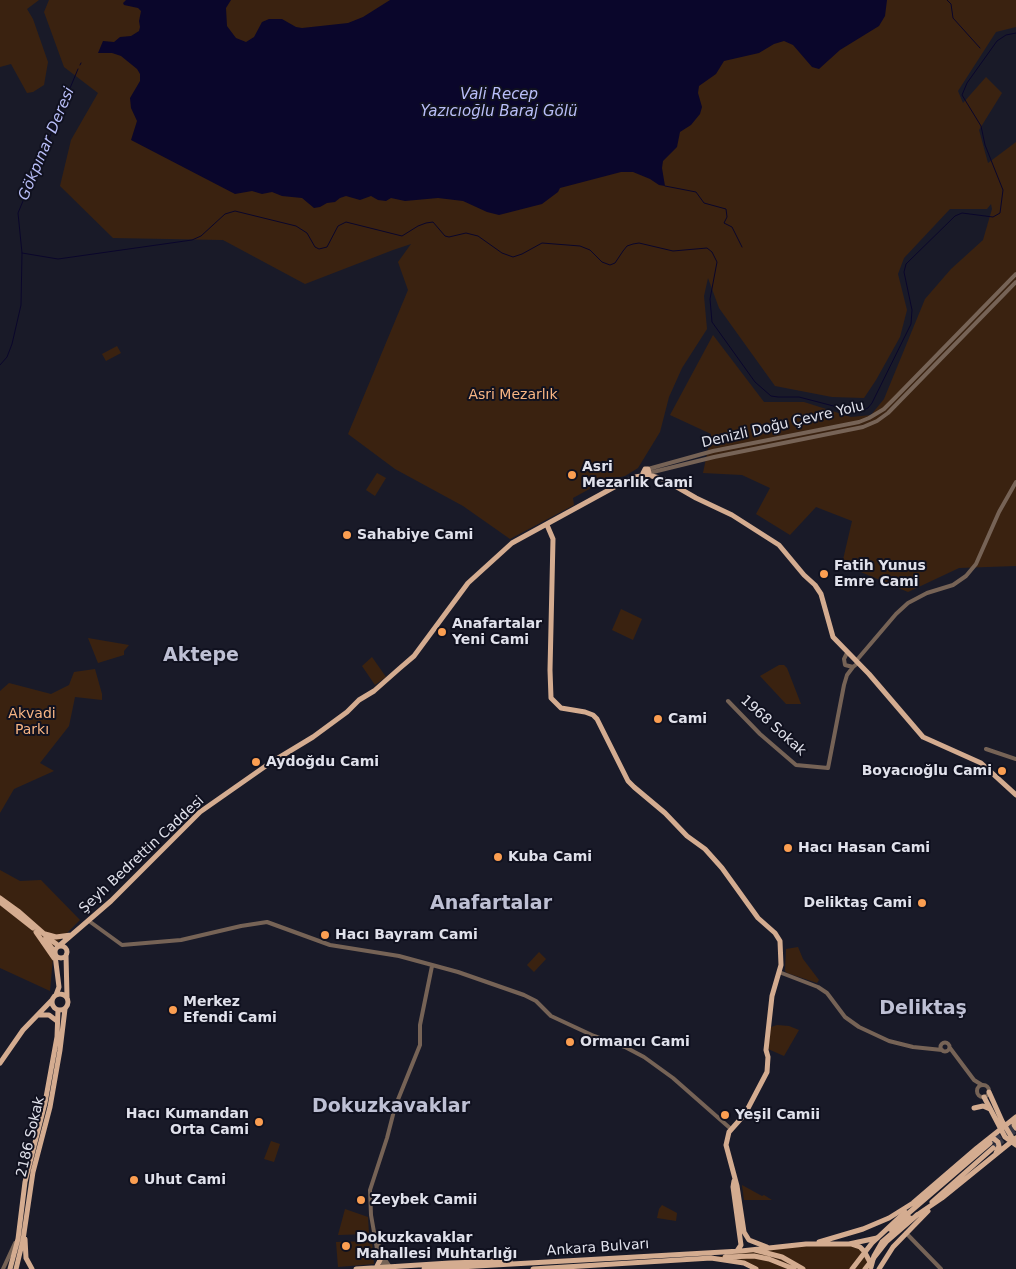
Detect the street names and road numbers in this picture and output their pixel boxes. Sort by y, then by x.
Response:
street label: Denizli Doğu Çevre Yolu [700,398,866,452]
street label: 1968 Sokak [737,692,809,760]
street label: Şeyh Bedrettin Caddesi [76,793,208,917]
street label: 2186 Sokak [14,1095,48,1179]
street label: Ankara Bulvarı [546,1236,650,1260]

